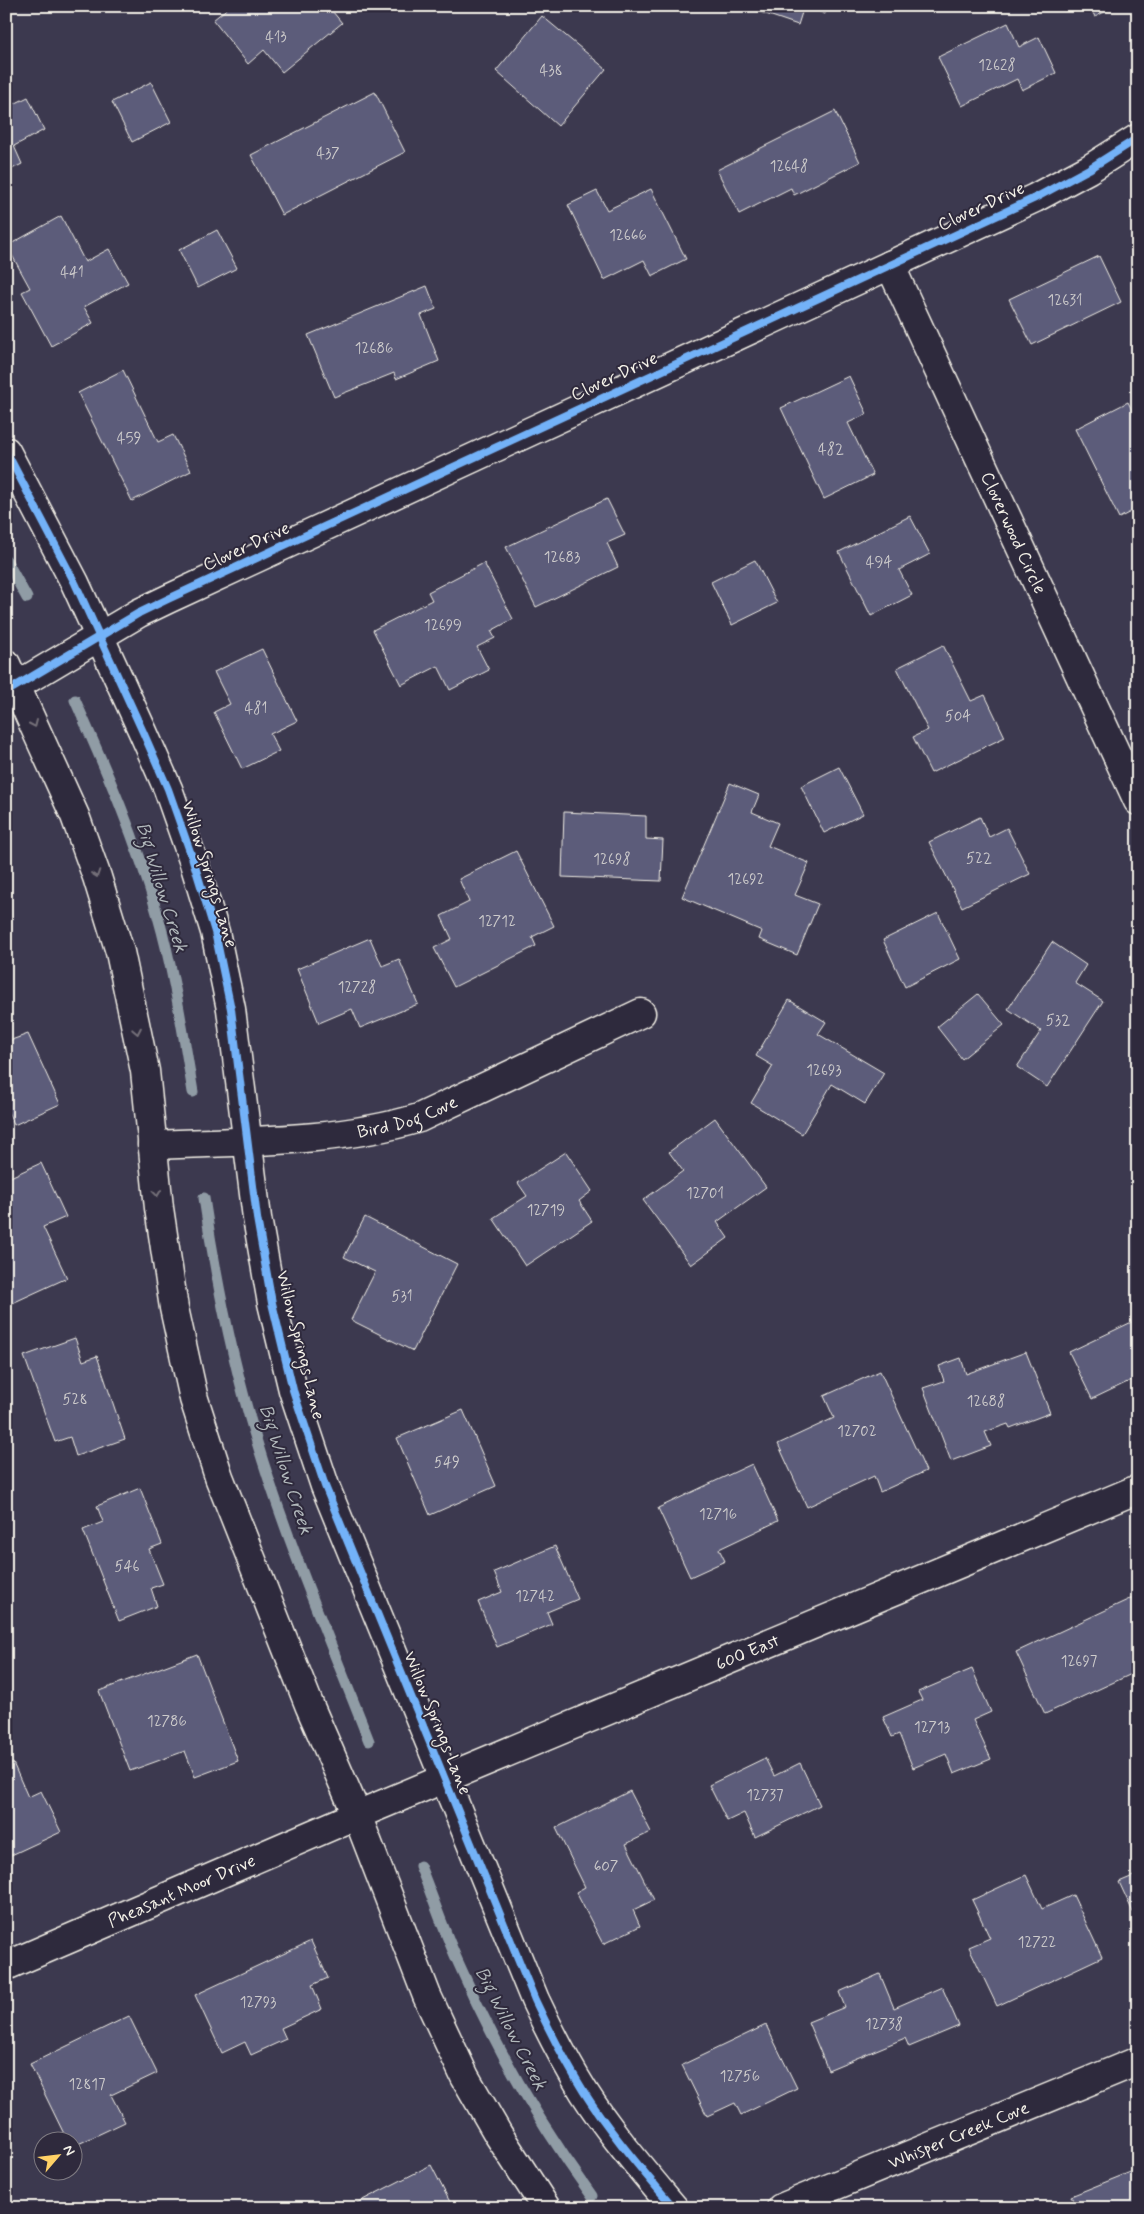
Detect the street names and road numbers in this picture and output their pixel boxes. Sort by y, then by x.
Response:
street label: Clover Drive [934,176,1029,237]
street label: Clover Drive [567,346,662,407]
street label: Cloverwood Circle [974,468,1052,598]
street label: Clover Drive [199,516,294,577]
street label: Willow Springs Lane [174,798,243,951]
street label: Bird Dog Cove [355,1090,462,1145]
street label: Willow Springs Lane [269,1268,330,1423]
street label: 600 East [712,1629,784,1677]
street label: Willow Springs Lane [396,1648,477,1799]
street label: Pheasant Moor Drive [104,1849,259,1934]
street label: Whisper Creek Cove [885,2096,1033,2176]

